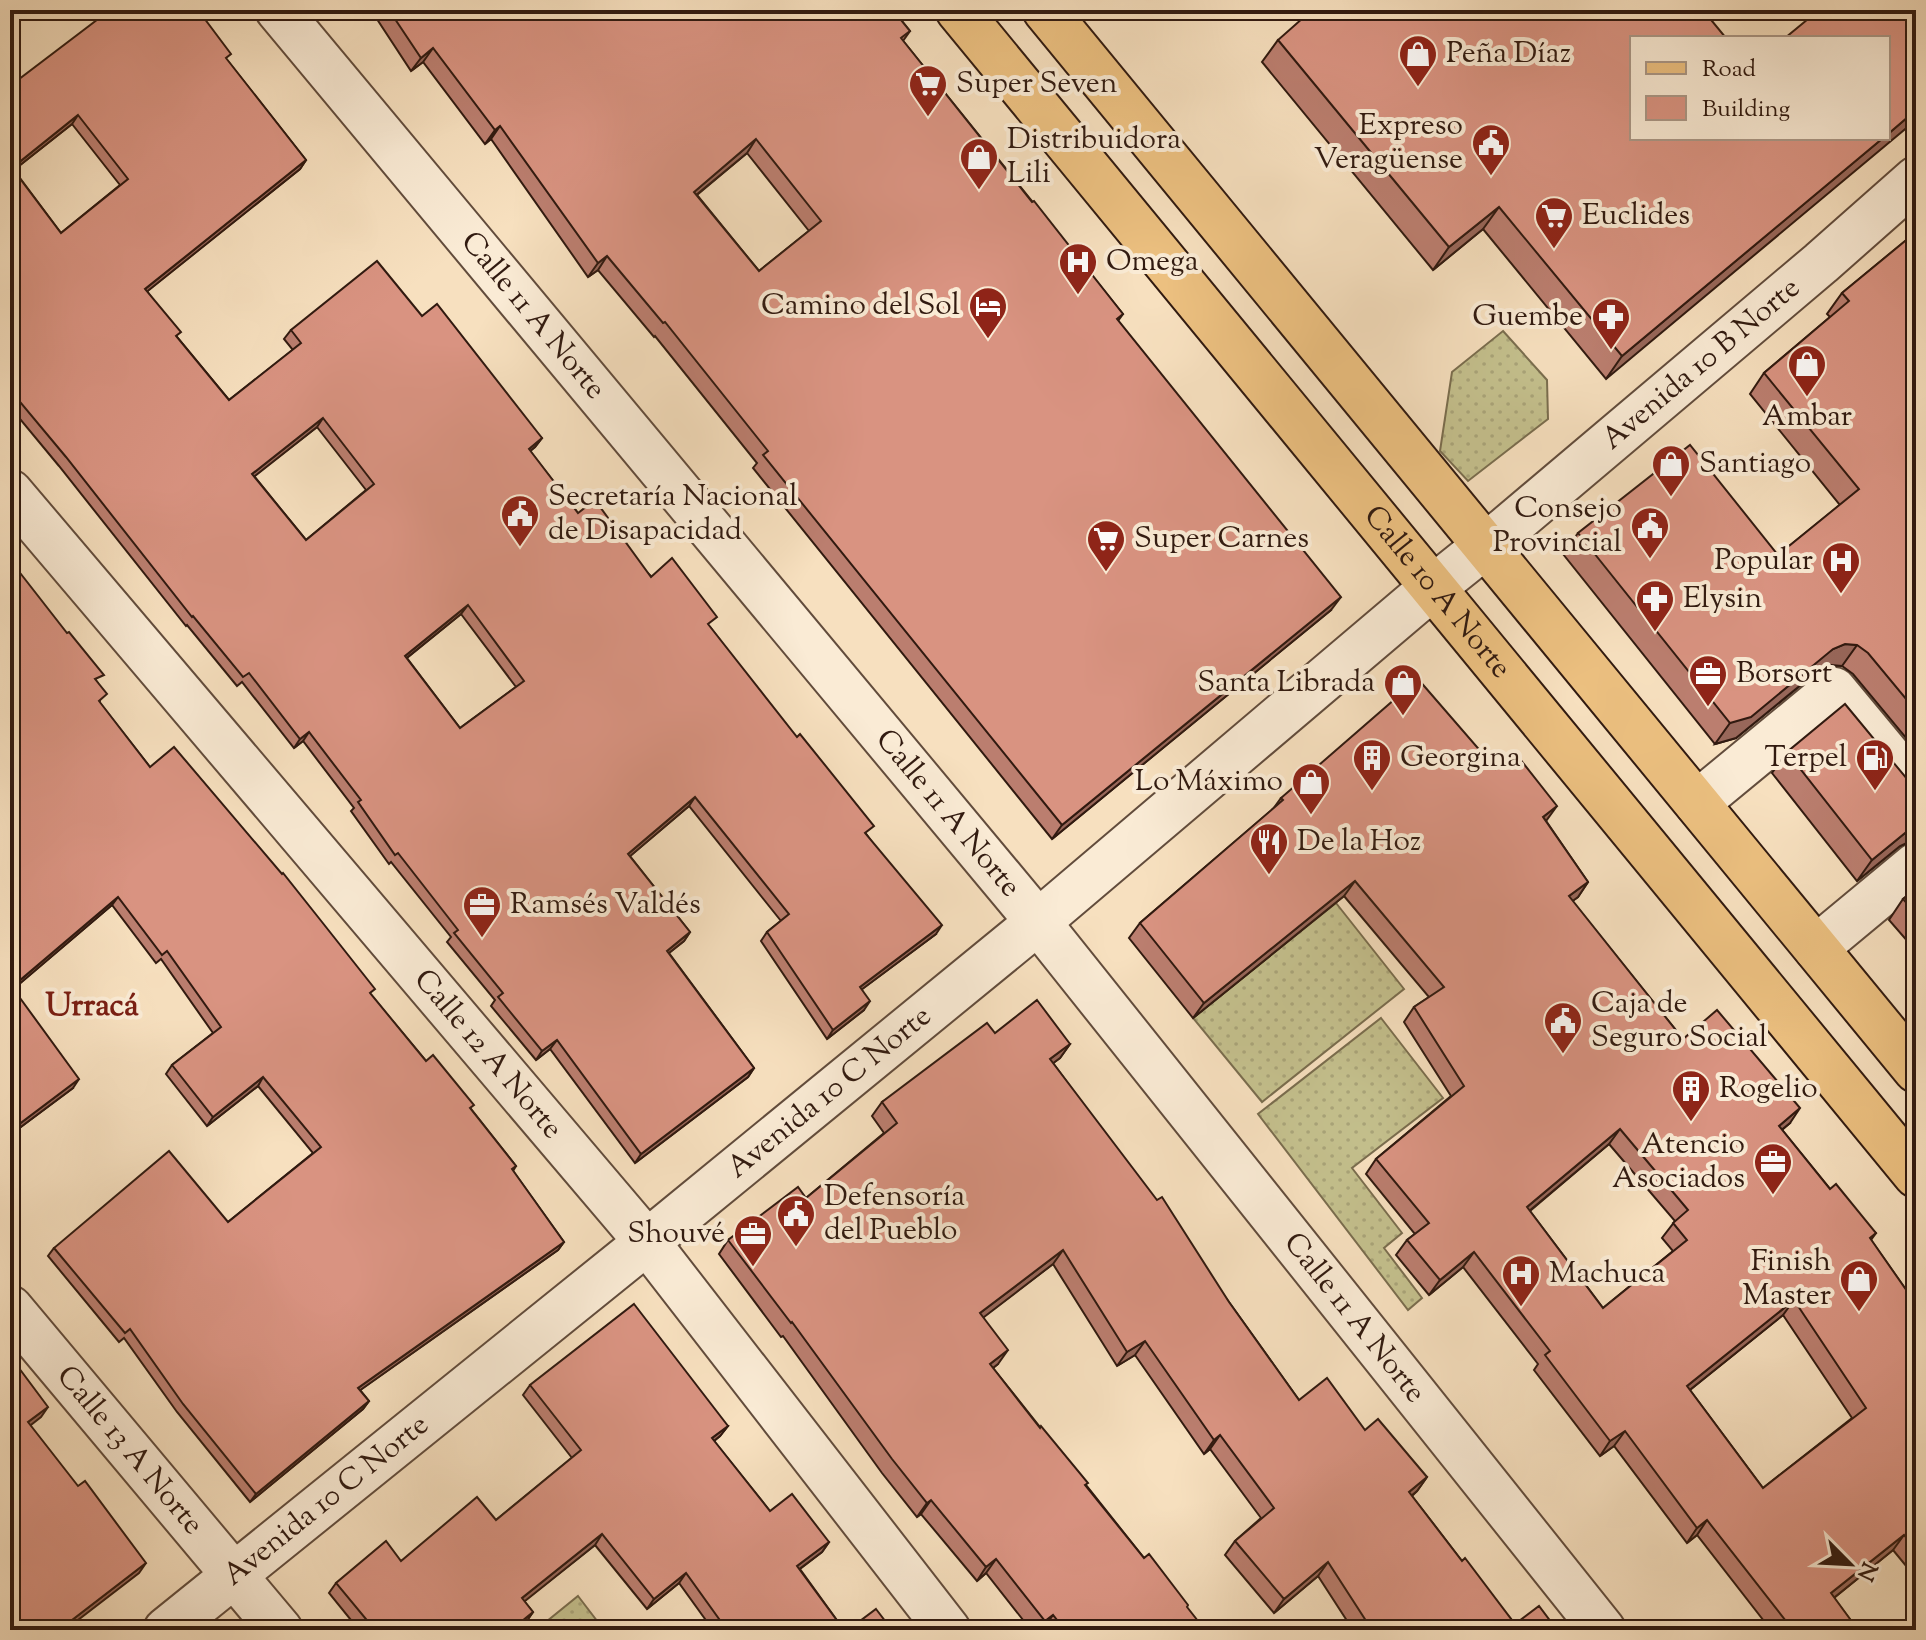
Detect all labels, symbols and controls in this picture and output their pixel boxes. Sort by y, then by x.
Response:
shop icon: Peña Díaz [1397,33,1439,88]
place label: Peña Díaz [1446,33,1571,76]
legend [1630,36,1890,140]
text: Road [1702,53,1756,87]
supermarket icon: Super Seven [907,63,949,118]
place label: Super Seven [956,63,1118,106]
text: Building [1702,93,1791,127]
place label: Expreso Veragüense [1314,105,1463,182]
place label: Distribuidora Lili [1007,119,1181,196]
public building icon: Expreso Veragüense [1470,122,1512,177]
shop icon: Distribuidora Lili [958,136,1000,191]
supermarket icon: Euclides [1533,195,1575,250]
place label: Euclides [1582,195,1690,238]
street label: Calle 11 A Norte [450,222,616,409]
hospital icon: Omega [1057,241,1099,296]
place label: Omega [1106,241,1199,284]
street label: Avenida 10 B Norte [1593,268,1810,461]
place label: Camino del Sol [761,285,960,328]
hotel icon: Camino del Sol [967,285,1009,340]
place label: Guembe [1472,296,1583,339]
pharmacy icon: Guembe [1590,296,1632,351]
shop icon: Ambar [1786,343,1828,398]
place label: Ambar [1762,396,1852,439]
shop icon: Santiago [1650,443,1692,498]
place label: Santiago [1699,443,1811,486]
place label: Secretaría Nacional de Disapacidad [548,476,798,553]
place label: Consejo Provincial [1493,488,1622,565]
public building icon: Secretaría Nacional de Disapacidad [499,493,541,548]
street label: Calle 10 A Norte [1353,497,1521,688]
public building icon: Consejo Provincial [1629,505,1671,560]
supermarket icon: Super Carnes [1085,518,1127,573]
place label: Super Carnes [1134,518,1309,561]
place label: Popular [1714,540,1813,583]
hospital icon: Popular [1820,540,1862,595]
pharmacy icon: Elysin [1634,578,1676,633]
place label: Elysin [1683,578,1762,621]
office icon: Borsort [1687,653,1729,708]
place label: Borsort [1736,653,1832,696]
place label: Santa Librada [1197,662,1375,705]
shop icon: Santa Librada [1382,662,1424,717]
street label: Calle 11 A Norte [865,720,1031,907]
building icon: Georgina [1351,737,1393,792]
place label: Georgina [1400,737,1521,780]
place label: Terpel [1764,737,1847,780]
fuel station icon: Terpel [1854,737,1896,792]
place label: Lo Máximo [1135,761,1283,804]
shop icon: Lo Máximo [1290,761,1332,816]
restaurant icon: De la Hoz [1248,821,1290,876]
place label: De la Hoz [1297,821,1421,864]
office icon: Ramsés Valdés [461,884,503,939]
place label: Ramsés Valdés [510,884,701,927]
street label: Calle 12 A Norte [403,960,573,1149]
place label: Caja de Seguro Social [1591,983,1767,1060]
district label: Urracá [45,984,139,1030]
street label: Avenida 10 C Norte [718,996,941,1189]
public building icon: Caja de Seguro Social [1542,1000,1584,1055]
building icon: Rogelio [1670,1068,1712,1123]
place label: Rogelio [1719,1068,1818,1111]
place label: Atencio Asociados [1612,1124,1745,1201]
office icon: Atencio Asociados [1752,1141,1794,1196]
place label: Defensoría del Pueblo [824,1176,965,1253]
public building icon: Defensoría del Pueblo [775,1193,817,1248]
place label: Shouvé [627,1213,725,1256]
office icon: Shouvé [732,1213,774,1268]
street label: Calle 11 A Norte [1273,1224,1436,1413]
place label: Finish Master [1742,1241,1831,1318]
hospital icon: Machuca [1500,1253,1542,1308]
place label: Machuca [1549,1253,1666,1296]
shop icon: Finish Master [1838,1258,1880,1313]
street label: Calle 13 A Norte [46,1356,213,1545]
street label: Avenida 10 C Norte [214,1404,438,1597]
north arrow [1810,1524,1890,1604]
text: N [1847,1556,1884,1586]

